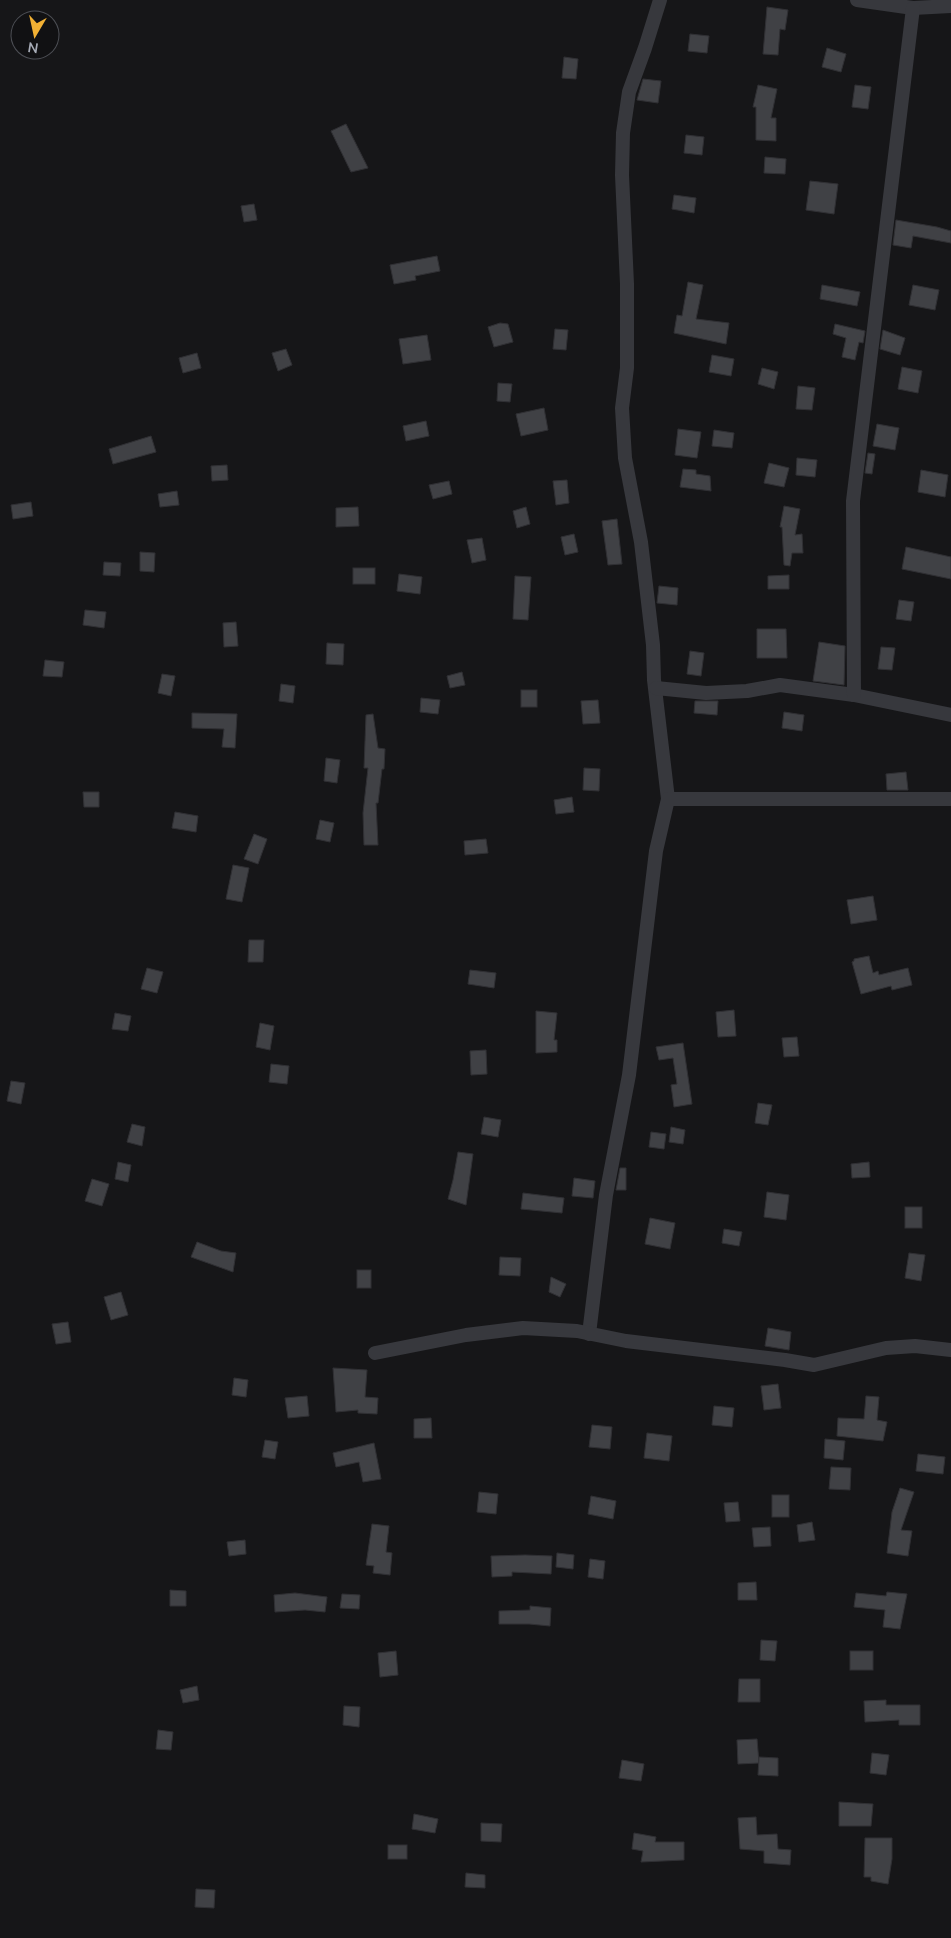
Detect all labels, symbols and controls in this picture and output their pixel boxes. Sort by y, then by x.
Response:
north arrow [10,10,60,60]
text: N [26,37,40,58]

